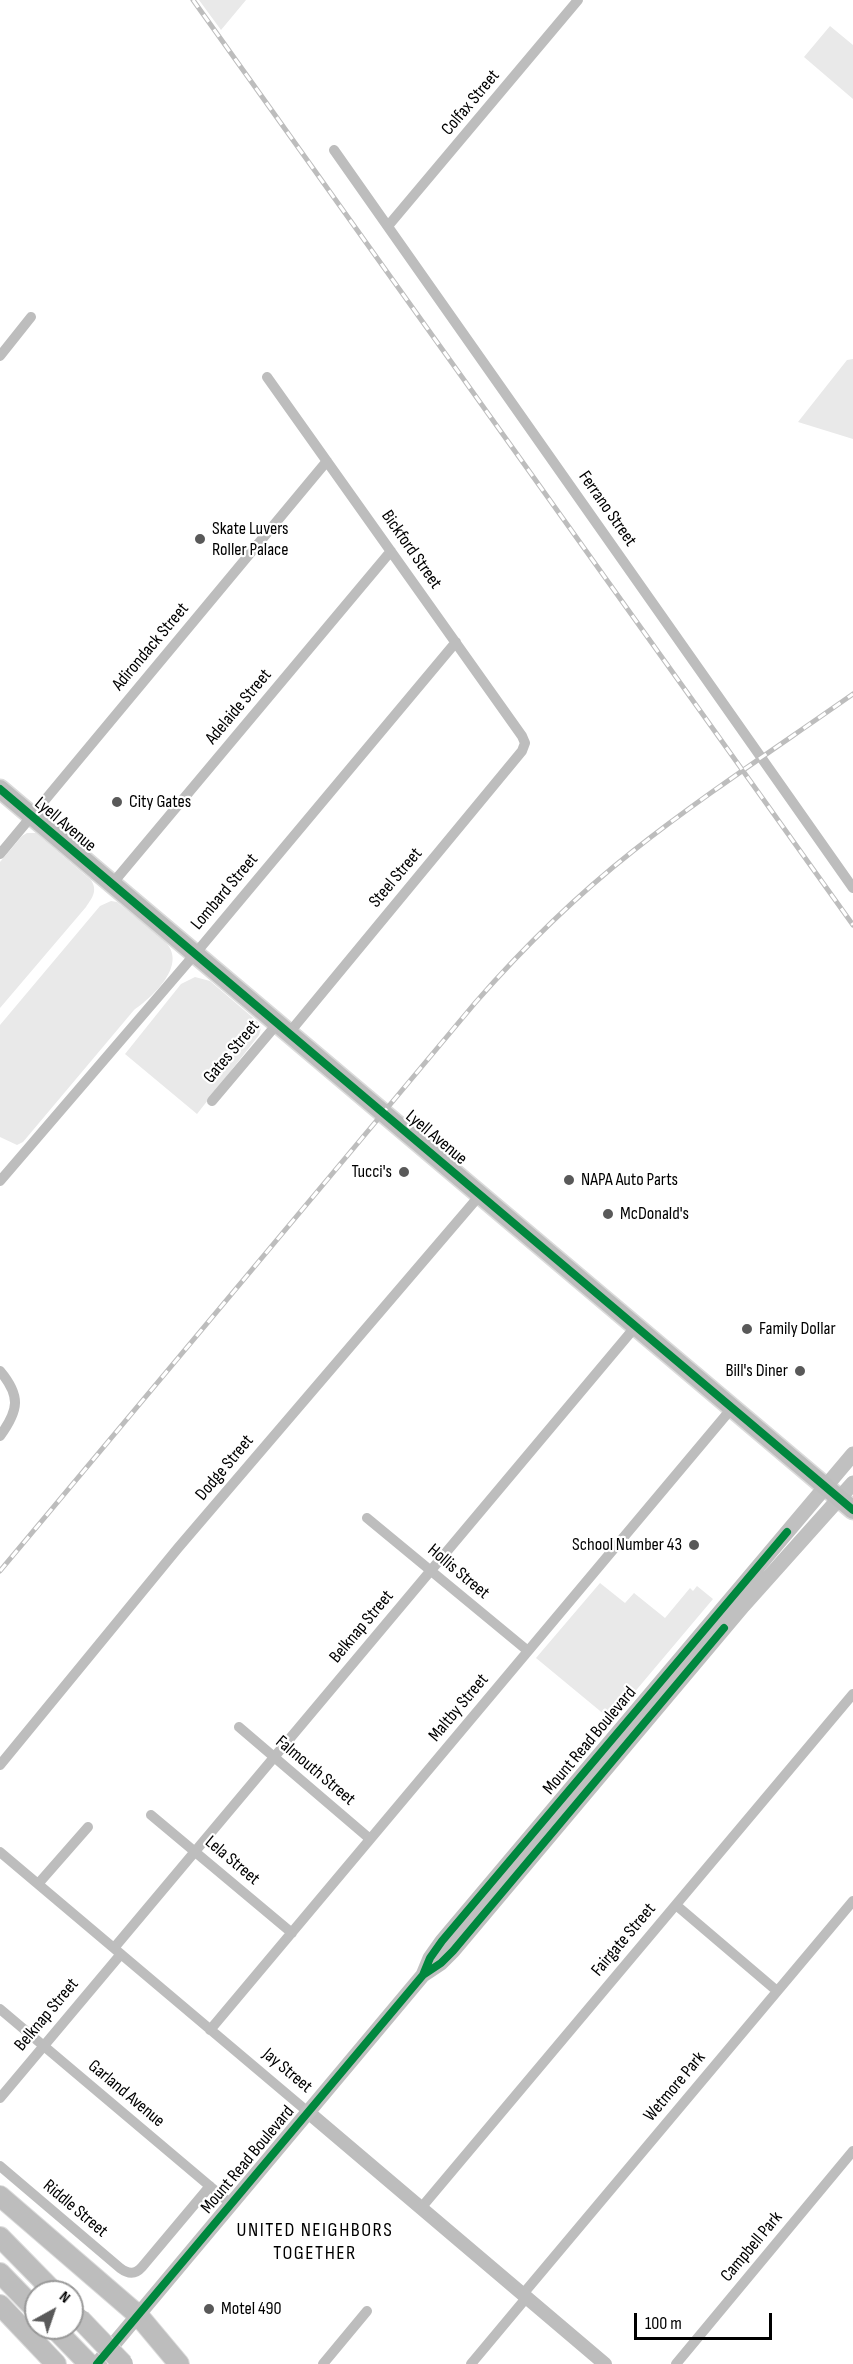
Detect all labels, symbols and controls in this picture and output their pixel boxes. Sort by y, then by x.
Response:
street label: Colfax Street [437,66,505,140]
street label: Ferrano Street [573,467,641,551]
street label: Bickford Street [376,507,446,593]
place label: Skate Luvers Roller Palace [212,518,289,560]
marker: Skate Luvers Roller Palace [193,532,207,546]
street label: Adirondack Street [108,599,194,695]
street label: Adelaide Street [201,665,277,749]
place label: City Gates [129,791,191,813]
street label: Lyell Avenue [30,793,100,857]
marker: City Gates [110,795,124,809]
street label: Steel Street [365,844,427,912]
street label: Lombard Street [187,849,263,935]
street label: Gates Street [199,1016,265,1088]
street label: Lyell Avenue [401,1106,471,1170]
place label: Tucci's [352,1161,392,1183]
marker: Tucci's [397,1165,411,1179]
place label: NAPA Auto Parts [581,1169,678,1191]
marker: NAPA Auto Parts [562,1173,576,1187]
place label: McDonald's [620,1203,689,1225]
marker: McDonald's [601,1207,615,1221]
place label: Family Dollar [759,1318,836,1340]
marker: Family Dollar [740,1322,754,1336]
place label: Bill's Diner [725,1360,788,1382]
marker: Bill's Diner [793,1364,807,1378]
street label: Dodge Street [191,1431,259,1505]
place label: School Number 43 [572,1534,682,1556]
marker: School Number 43 [687,1538,701,1552]
street label: Hollis Street [423,1540,493,1604]
street label: Belknap Street [325,1586,399,1668]
street label: Maltby Street [425,1670,493,1746]
street label: Mount Read Boulevard [539,1683,641,1799]
street label: Falmouth Street [271,1731,359,1811]
street label: Lela Street [200,1832,264,1890]
street label: Fairgate Street [587,1899,661,1981]
street label: Belknap Street [10,1974,84,2056]
street label: Jay Street [258,2044,316,2098]
street label: Wetmore Park [640,2048,710,2126]
street label: Garland Avenue [83,2056,169,2132]
street label: Mount Read Boulevard [197,2102,299,2218]
street label: Riddle Street [38,2176,112,2242]
street label: Campbell Park [716,2208,788,2286]
district label: UNITED NEIGHBORS TOGETHER [237,2219,393,2266]
north arrow [24,2280,84,2340]
text: N [55,2287,74,2307]
place label: Motel 490 [221,2298,282,2320]
scale bar [637,2301,775,2339]
marker: Motel 490 [202,2302,216,2316]
text: 100 m [645,2313,682,2334]

